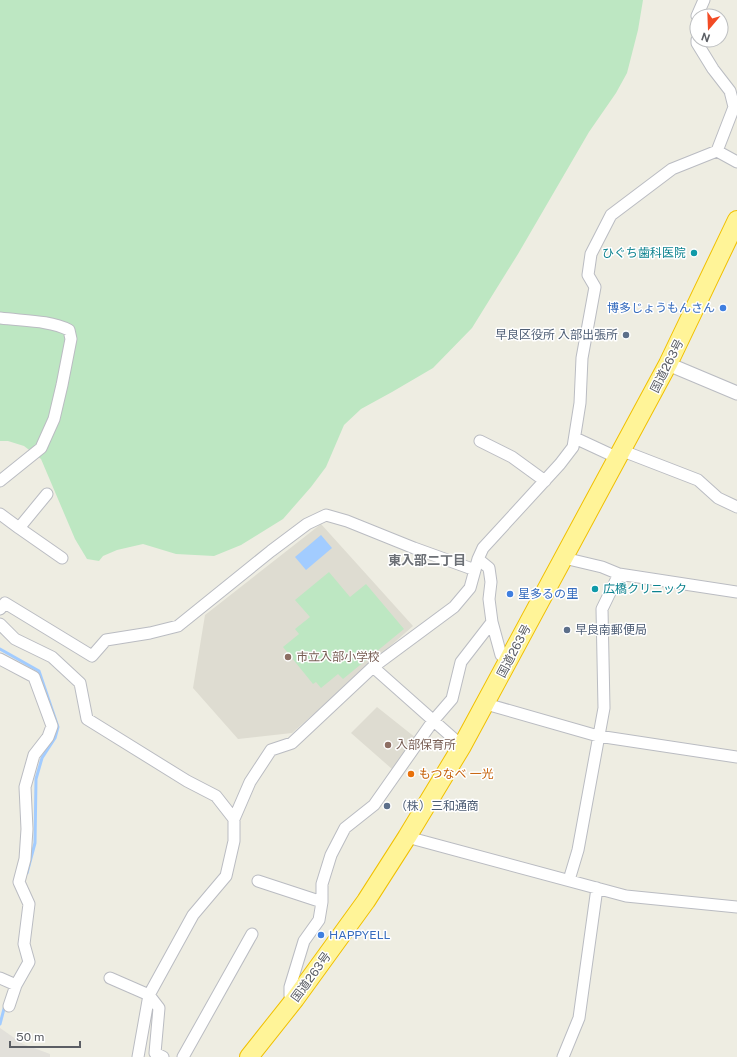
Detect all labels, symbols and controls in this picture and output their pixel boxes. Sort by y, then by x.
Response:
north arrow [689,8,729,48]
text: N [700,30,712,45]
place label: ひぐち歯科医院 [602,246,686,260]
marker: ひぐち歯科医院 [689,248,699,258]
place label: 博多じょうもんさん [607,301,715,315]
marker: 博多じょうもんさん [718,303,728,313]
place label: 早良区役所 入部出張所 [495,328,618,342]
marker: 早良区役所 入部出張所 [621,330,631,340]
street label: 国道263号 [648,337,686,395]
district label: 東入部二丁目 [388,553,466,568]
place label: 広橋クリニック [603,582,687,596]
marker: 広橋クリニック [590,584,600,594]
place label: 星多るの里 [518,587,578,601]
marker: 星多るの里 [505,589,515,599]
street label: 国道263号 [494,622,534,680]
place label: 早良南郵便局 [575,623,647,637]
marker: 早良南郵便局 [562,625,572,635]
place label: 市立入部小学校 [296,650,380,664]
marker: 市立入部小学校 [283,652,293,662]
place label: 入部保育所 [396,738,456,752]
marker: 入部保育所 [383,740,393,750]
place label: もつなべ 一光 [419,767,493,781]
marker: もつなべ 一光 [406,769,416,779]
place label: （株）三和通商 [395,799,479,813]
marker: （株）三和通商 [382,801,392,811]
place label: HAPPYELL [329,928,391,942]
marker: HAPPYELL [316,930,326,940]
street label: 国道263号 [288,949,334,1005]
scale bar [10,1023,80,1049]
text: 50 m [16,1030,44,1044]

